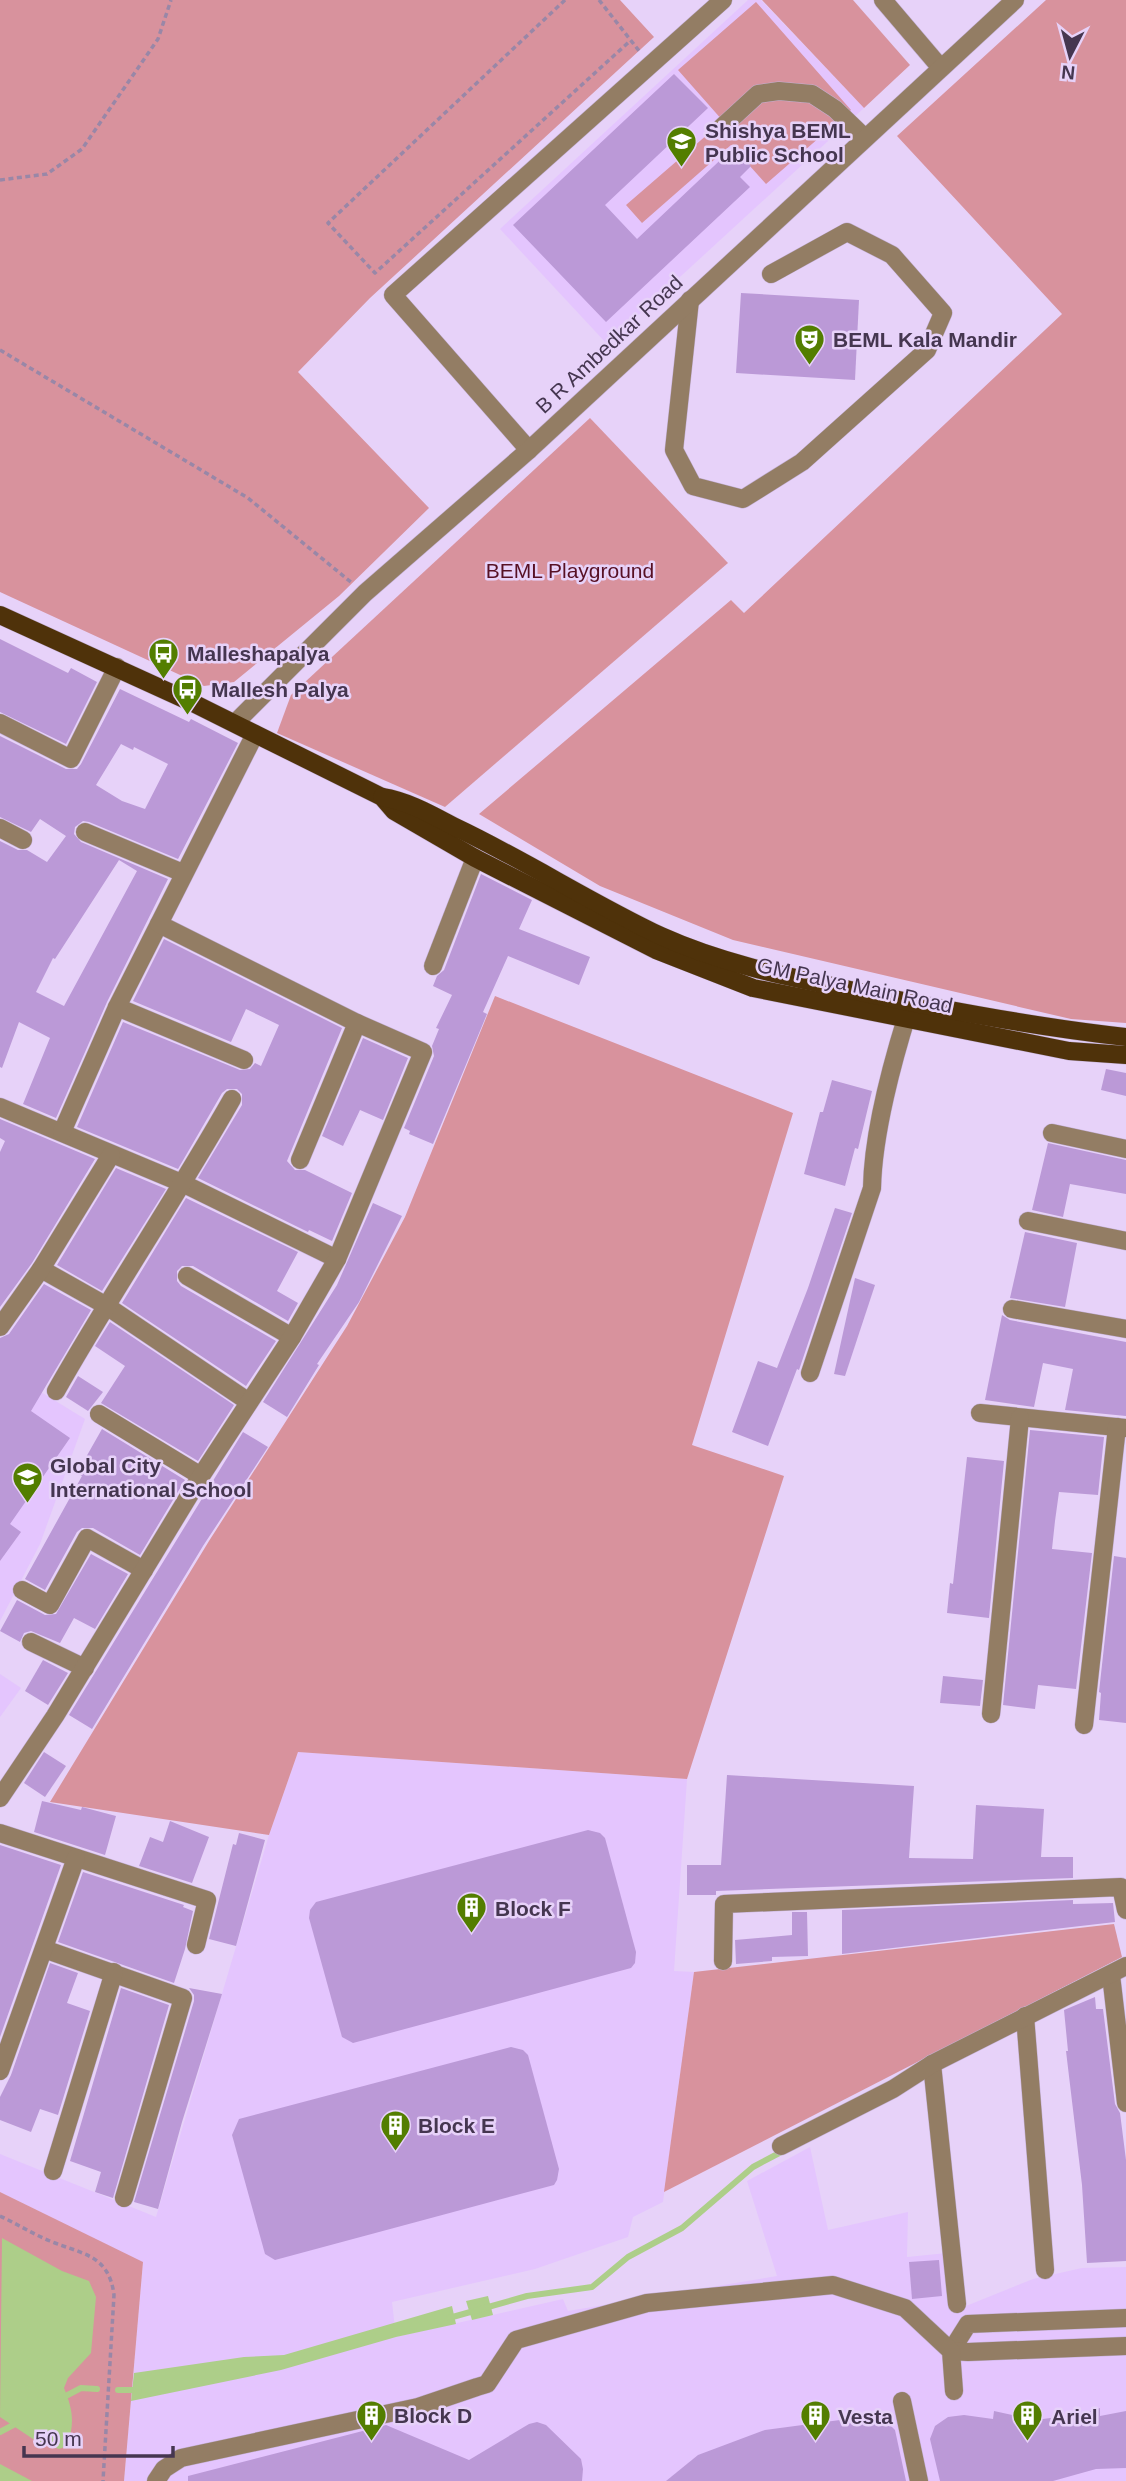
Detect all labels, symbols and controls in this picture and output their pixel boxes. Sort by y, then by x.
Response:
north arrow [1035,21,1105,91]
text: N [1060,61,1076,84]
place label: Shishya BEML Public School [705,119,851,166]
school or university icon: Shishya BEML Public School [665,125,699,169]
street label: B R Ambedkar Road [531,270,687,418]
theatre icon: BEML Kala Mandir [793,322,827,366]
place label: BEML Kala Mandir [833,328,1017,351]
park label: BEML Playground [486,559,654,582]
bus stop icon: Malleshapalya [147,636,181,680]
place label: Malleshapalya [187,642,330,665]
bus stop icon: Mallesh Palya [171,672,205,716]
place label: Mallesh Palya [211,678,349,701]
street label: GM Palya Main Road [755,953,955,1017]
place label: Global City International School [50,1454,252,1501]
school or university icon: Global City International School [10,1460,44,1504]
building icon: Block F [455,1891,489,1935]
place label: Block F [495,1897,571,1920]
building icon: Block E [378,2108,412,2152]
place label: Block E [418,2114,495,2137]
building icon: Block D [354,2398,388,2442]
building icon: Vesta [798,2399,832,2443]
building icon: Ariel [1011,2399,1045,2443]
place label: Block D [394,2404,472,2427]
place label: Vesta [838,2405,893,2428]
place label: Ariel [1051,2405,1098,2428]
scale bar [24,2414,173,2458]
text: 50 m [35,2427,82,2450]

